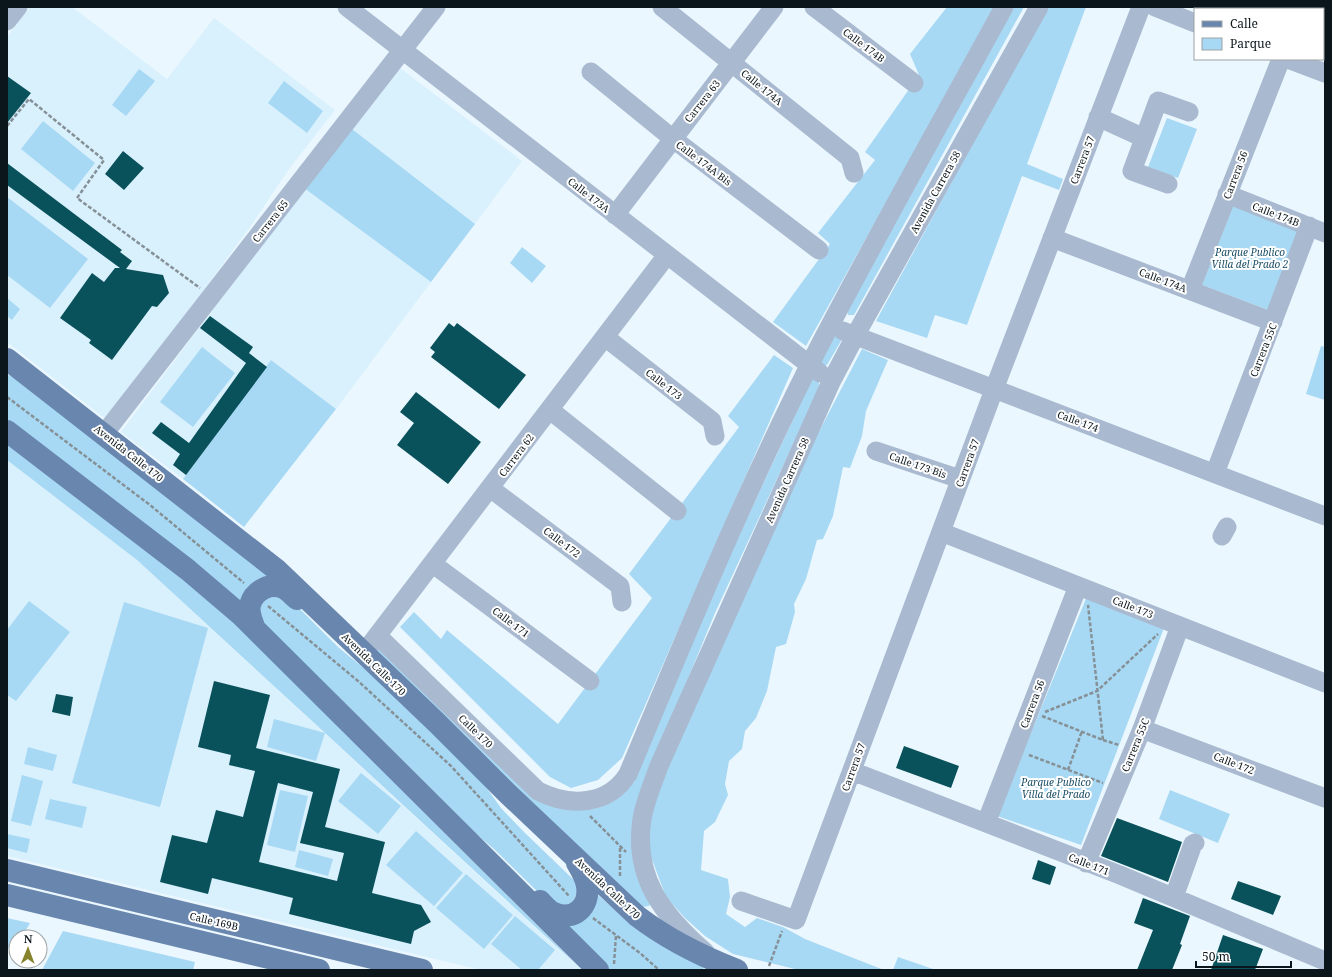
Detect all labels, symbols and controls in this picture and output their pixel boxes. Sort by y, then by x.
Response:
legend [1194,8,1324,60]
text: Calle [1230,15,1258,32]
street label: Calle 174B [840,25,888,65]
text: Parque [1230,35,1271,52]
street label: Calle 174A [738,66,786,109]
street label: Carrera 63 [681,76,723,125]
street label: Carrera 57 [1066,134,1098,186]
street label: Calle 174A Bis [673,137,735,189]
street label: Avenida Carrera 58 [907,148,964,236]
street label: Carrera 56 [1219,149,1251,201]
street label: Calle 173A [565,174,614,216]
street label: Carrera 65 [249,197,291,245]
street label: Calle 174B [1251,199,1301,229]
park label: Parque Publico Villa del Prado 2 [1212,245,1289,271]
street label: Calle 174A [1137,265,1190,296]
street label: Carrera 55C [1246,321,1280,379]
street label: Calle 173 [643,365,685,403]
street label: Calle 174 [1056,407,1101,435]
street label: Avenida Calle 170 [91,422,167,485]
street label: Carrera 62 [495,431,537,479]
street label: Avenida Carrera 58 [762,435,812,525]
street label: Carrera 57 [952,437,982,489]
street label: Calle 173 Bis [888,449,949,481]
street label: Calle 172 [541,524,583,560]
street label: Calle 173 [1111,593,1156,621]
street label: Calle 171 [490,604,532,640]
street label: Avenida Calle 170 [339,630,409,699]
street label: Carrera 56 [1016,678,1048,730]
street label: Calle 170 [456,711,497,751]
street label: Carrera 55C [1118,716,1152,774]
street label: Carrera 57 [838,741,868,793]
street label: Calle 172 [1212,749,1256,777]
park label: Parque Publico Villa del Prado [1020,775,1091,801]
street label: Calle 171 [1067,850,1111,878]
street label: Avenida Calle 170 [572,854,644,922]
street label: Calle 169B [188,909,240,933]
north arrow [8,929,48,969]
text: N [24,931,33,946]
scale bar [1196,943,1291,969]
text: 50 m [1202,948,1230,965]

